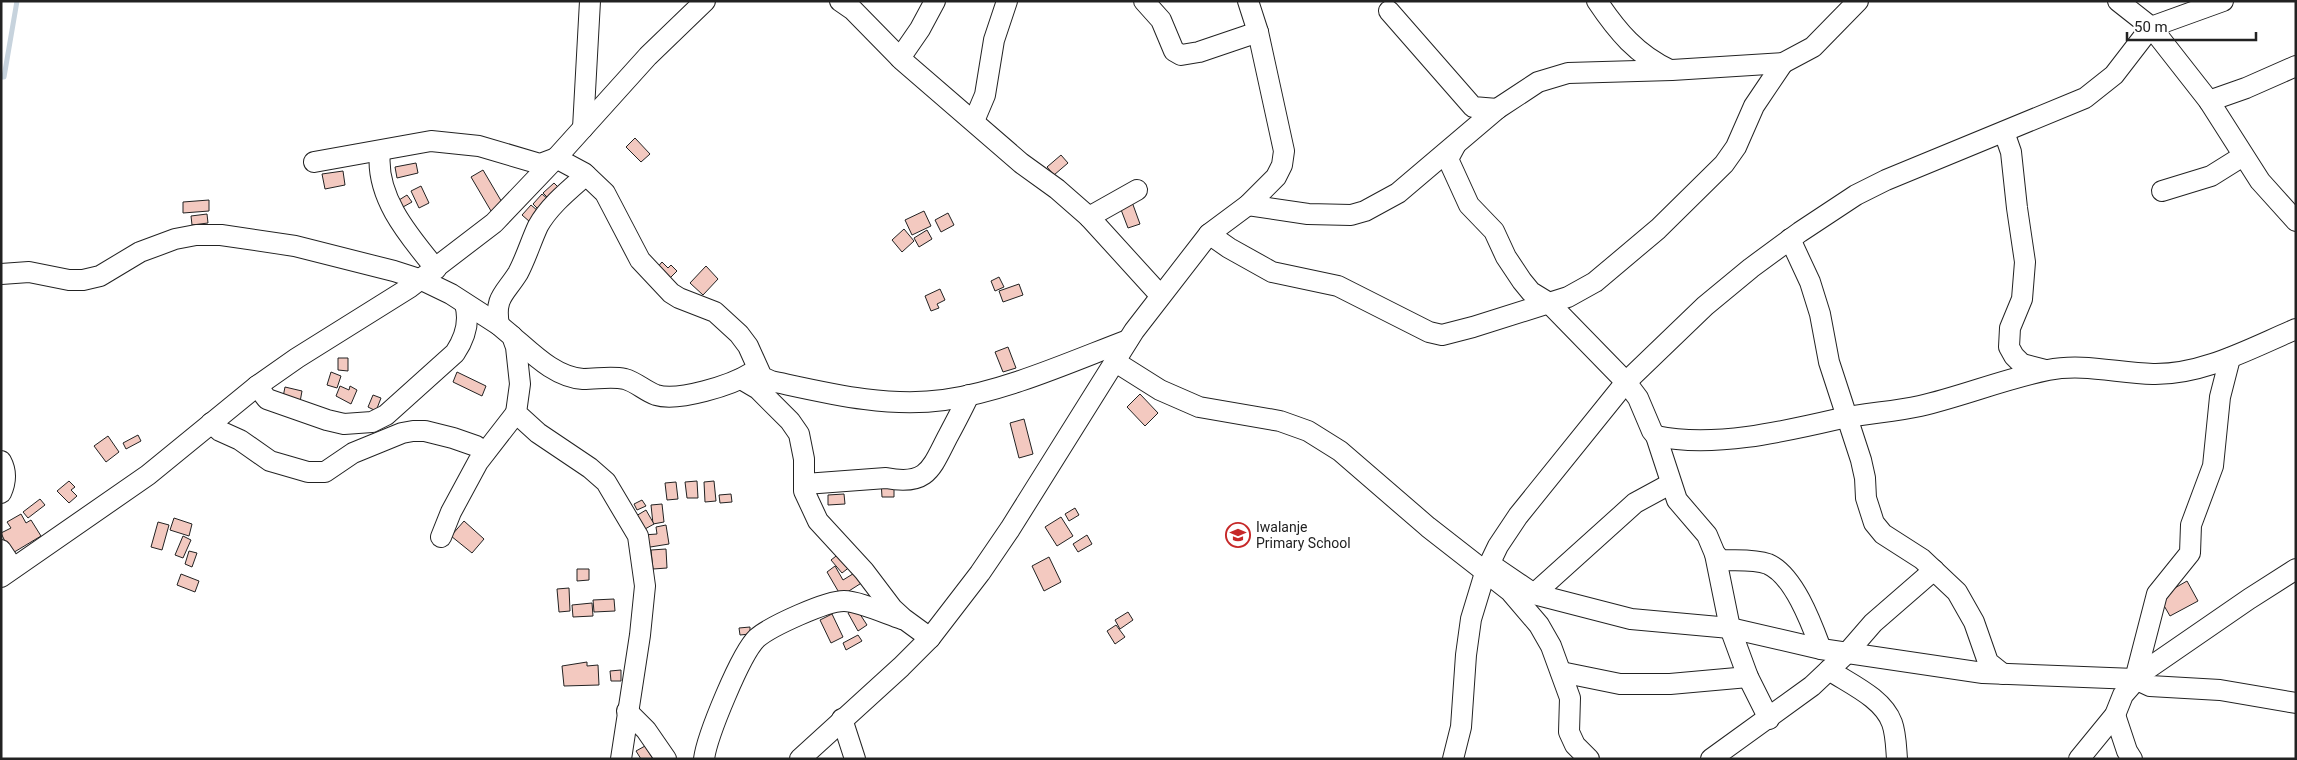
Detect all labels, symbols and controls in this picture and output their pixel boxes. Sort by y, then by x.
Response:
scale bar [2127,10,2256,42]
text: 50 m [2134,18,2168,36]
place label: Iwalanje Primary School [1256,519,1351,551]
school or university icon: Iwalanje Primary School [1225,522,1251,548]

